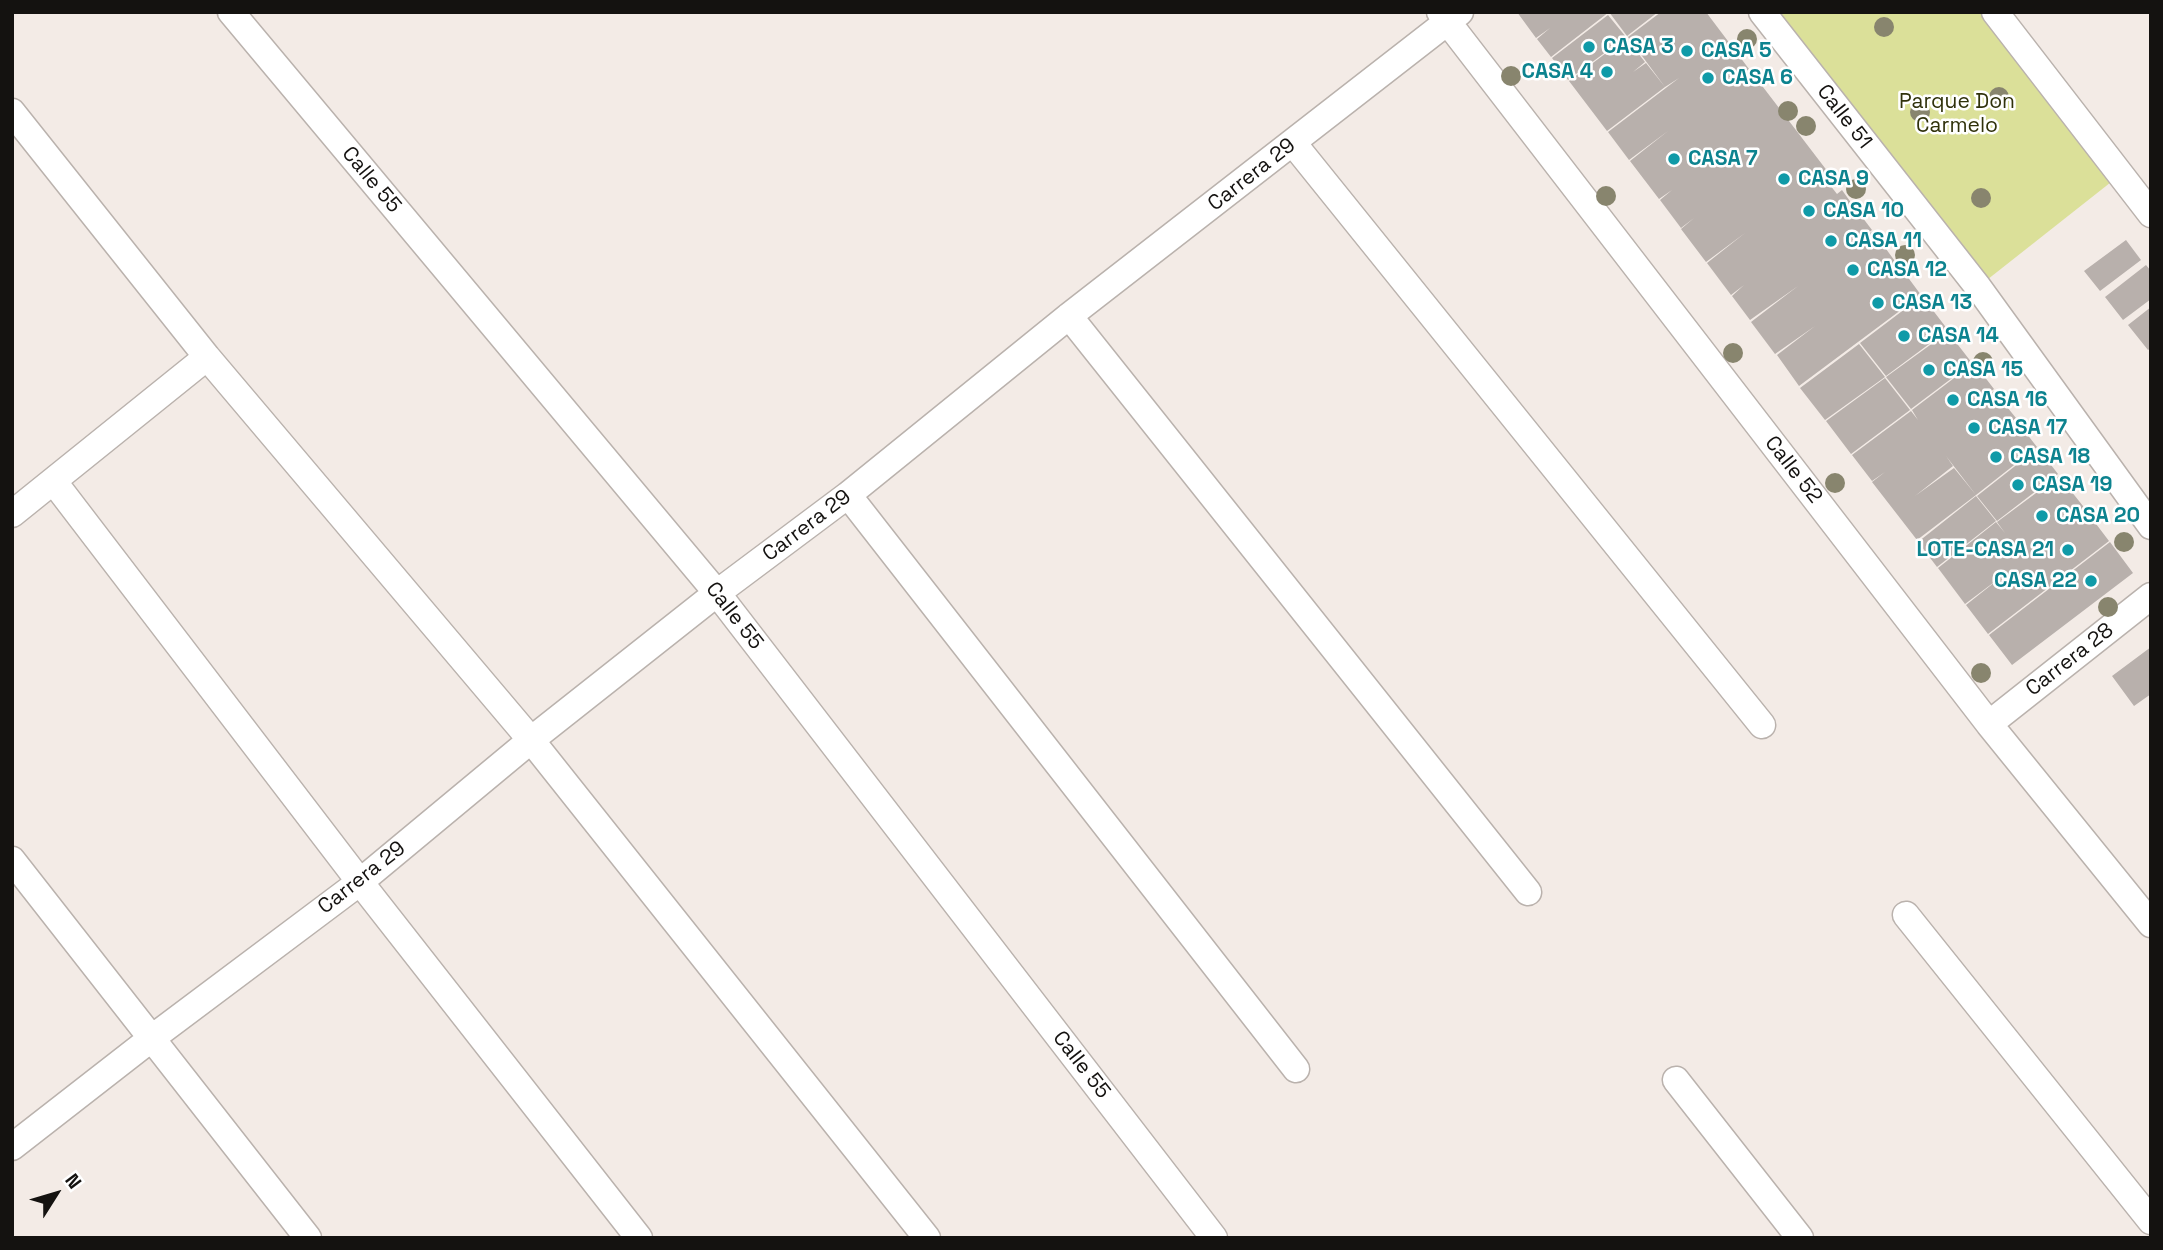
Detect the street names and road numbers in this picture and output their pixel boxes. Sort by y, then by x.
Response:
street label: Calle 51 [1811,80,1877,154]
street label: Carrera 29 [1203,133,1301,217]
street label: Calle 55 [336,142,406,218]
street label: Calle 52 [1759,431,1827,509]
street label: Carrera 29 [758,485,856,567]
street label: Calle 55 [700,577,768,655]
street label: Carrera 28 [2021,618,2119,702]
street label: Carrera 29 [313,836,411,920]
street label: Calle 55 [1047,1026,1115,1104]

